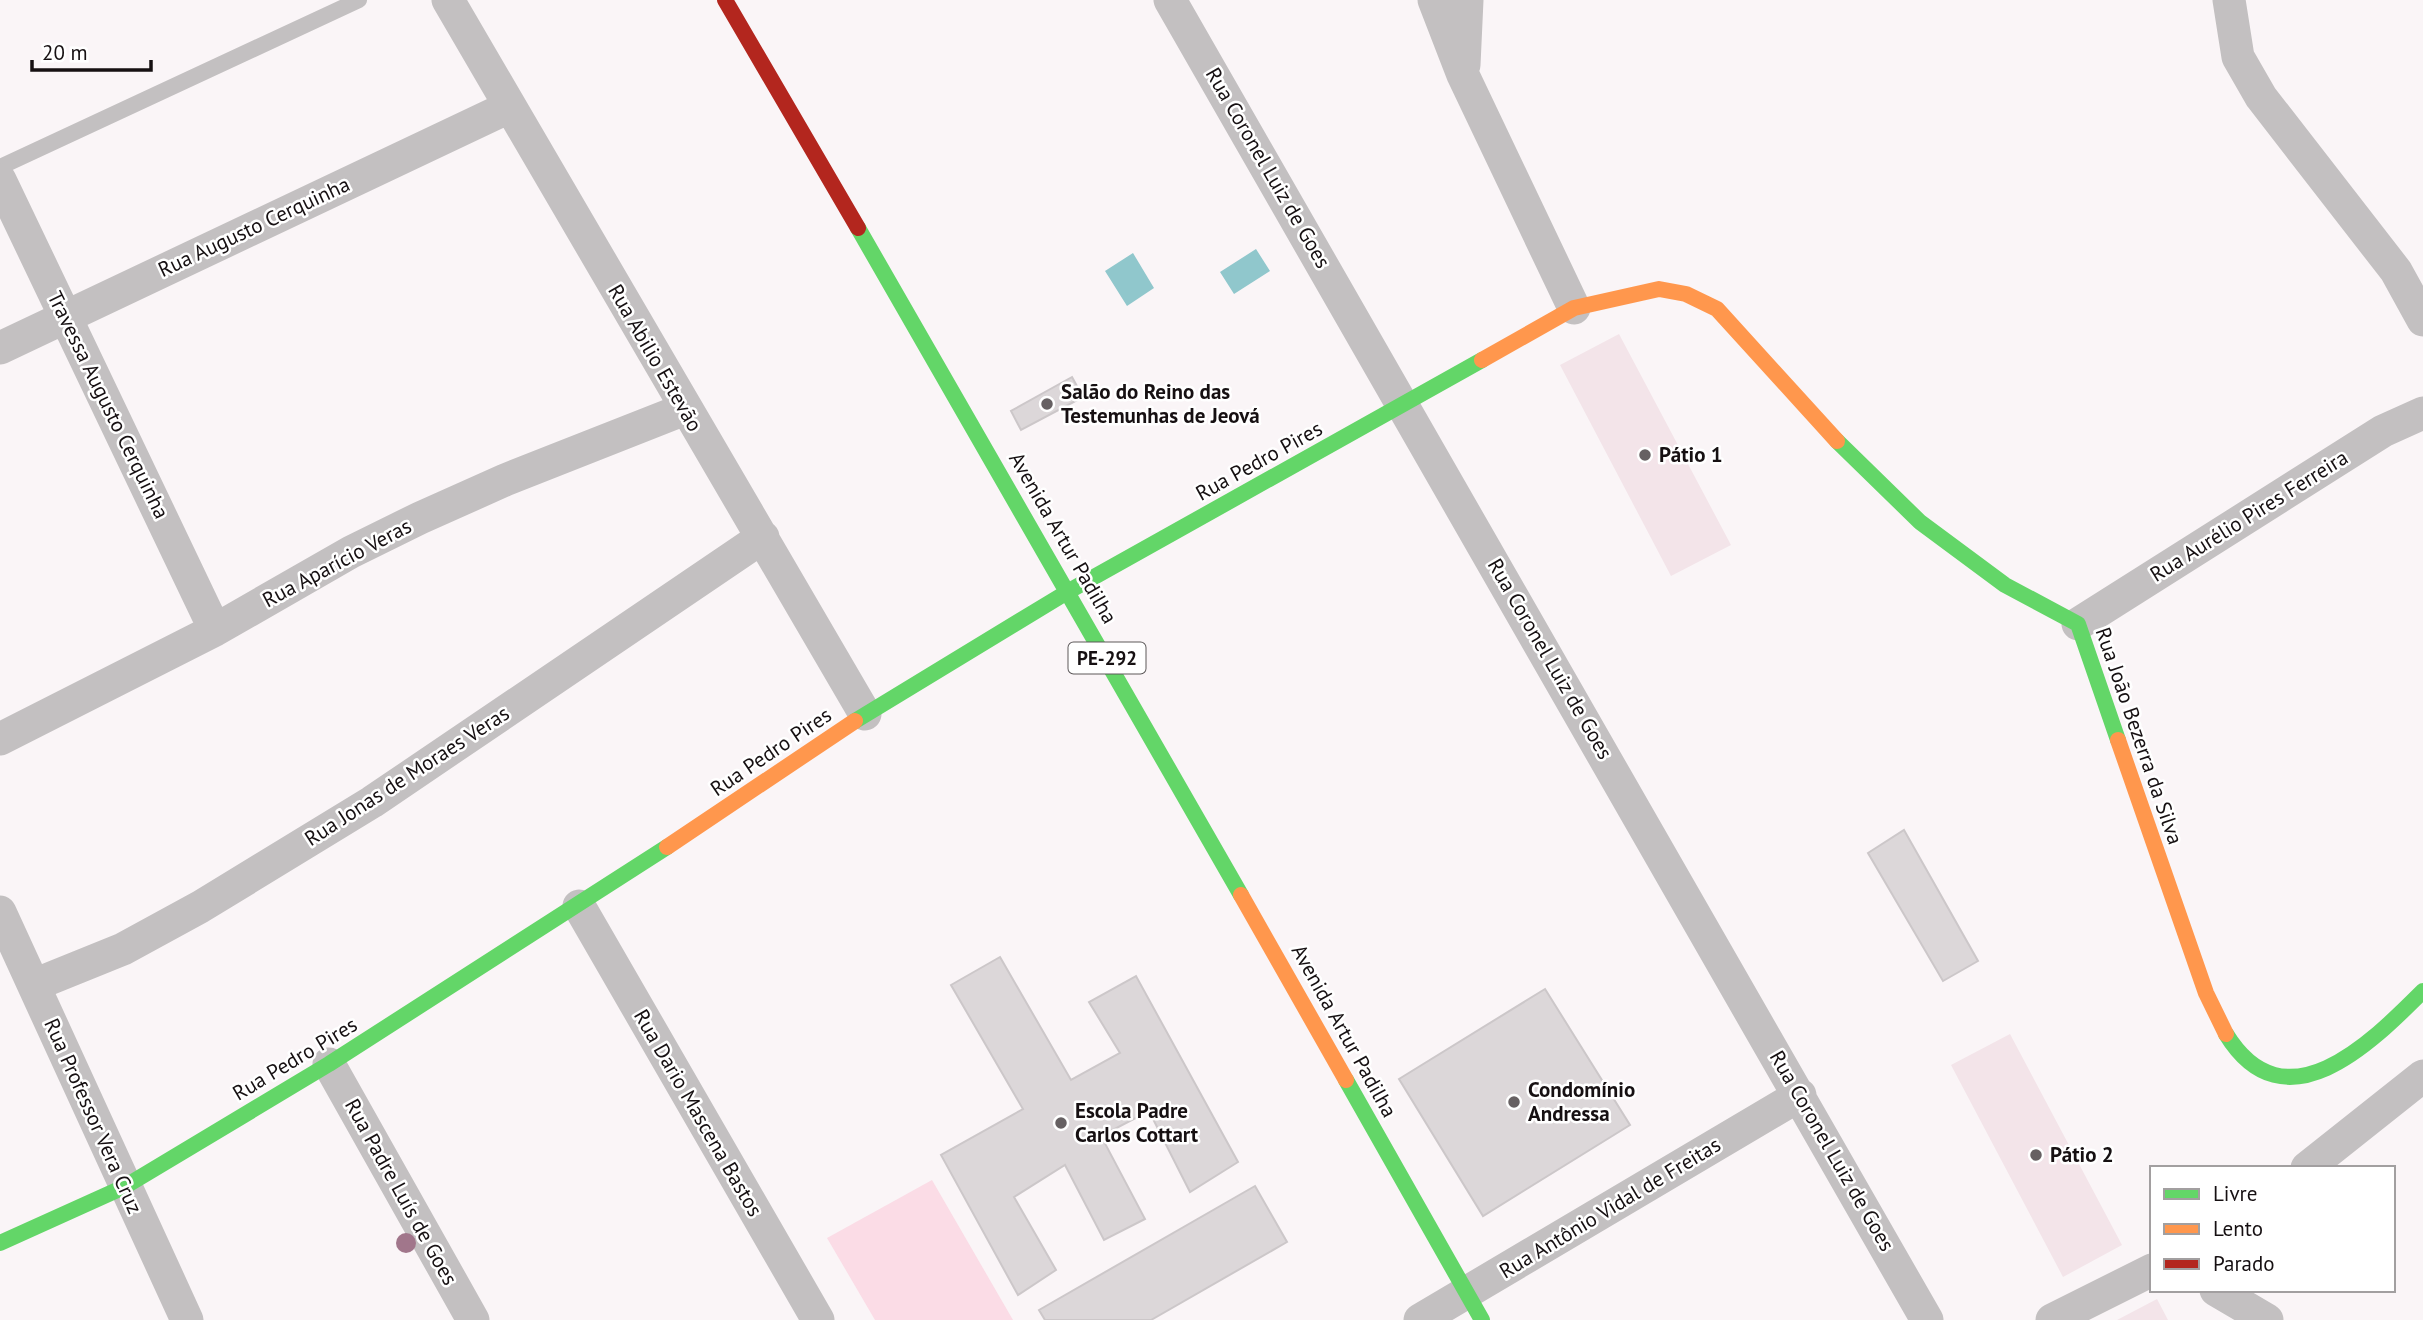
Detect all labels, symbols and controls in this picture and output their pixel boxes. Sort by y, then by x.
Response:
scale bar [32,28,150,72]
text: 20 m [42,39,88,66]
street label: Rua Coronel Luiz de Goes [1200,63,1337,273]
street label: Rua Augusto Cerquinha [154,170,354,283]
street label: Rua Abilio Estevão [602,279,709,436]
street label: Travessa Augusto Cerquinha [42,286,175,523]
place label: Salão do Reino das Testemunhas de Jeová [1061,378,1260,429]
marker: Salão do Reino das Testemunhas de Jeová [1039,396,1055,412]
street label: Rua Pedro Pires [1191,415,1327,506]
place label: Pátio 1 [1659,441,1723,468]
street label: Rua Aurélio Pires Ferreira [2145,444,2353,588]
street label: Avenida Artur Padilha [1003,447,1123,628]
marker: Pátio 1 [1637,447,1653,463]
street label: Rua Aparício Veras [258,512,416,613]
street label: Rua Coronel Luiz de Goes [1482,554,1619,764]
street label: Rua João Bezerra da Silva [2090,624,2189,848]
road number: PE-292 [1068,642,1146,674]
street label: Rua Jonas de Moraes Veras [299,699,514,852]
street label: Rua Pedro Pires [705,701,837,802]
street label: Avenida Artur Padilha [1286,940,1403,1122]
street label: Rua Dario Mascena Bastos [628,1004,769,1221]
street label: Rua Pedro Pires [228,1011,362,1106]
street label: Rua Professor Vera Cruz [38,1014,149,1218]
street label: Rua Coronel Luiz de Goes [1764,1046,1901,1256]
place label: Condomínio Andressa [1528,1076,1635,1127]
street label: Rua Padre Luís de Goes [339,1094,464,1290]
marker: Condomínio Andressa [1506,1094,1522,1110]
place label: Escola Padre Carlos Cottart [1075,1097,1199,1148]
marker: Escola Padre Carlos Cottart [1053,1115,1069,1131]
street label: Rua Antônio Vidal de Freitas [1494,1131,1725,1284]
place label: Pátio 2 [2050,1141,2114,1168]
marker: Pátio 2 [2028,1147,2044,1163]
legend [2150,1166,2395,1292]
text: Livre [2213,1180,2257,1207]
text: Lento [2213,1215,2263,1242]
text: Parado [2213,1250,2275,1277]

